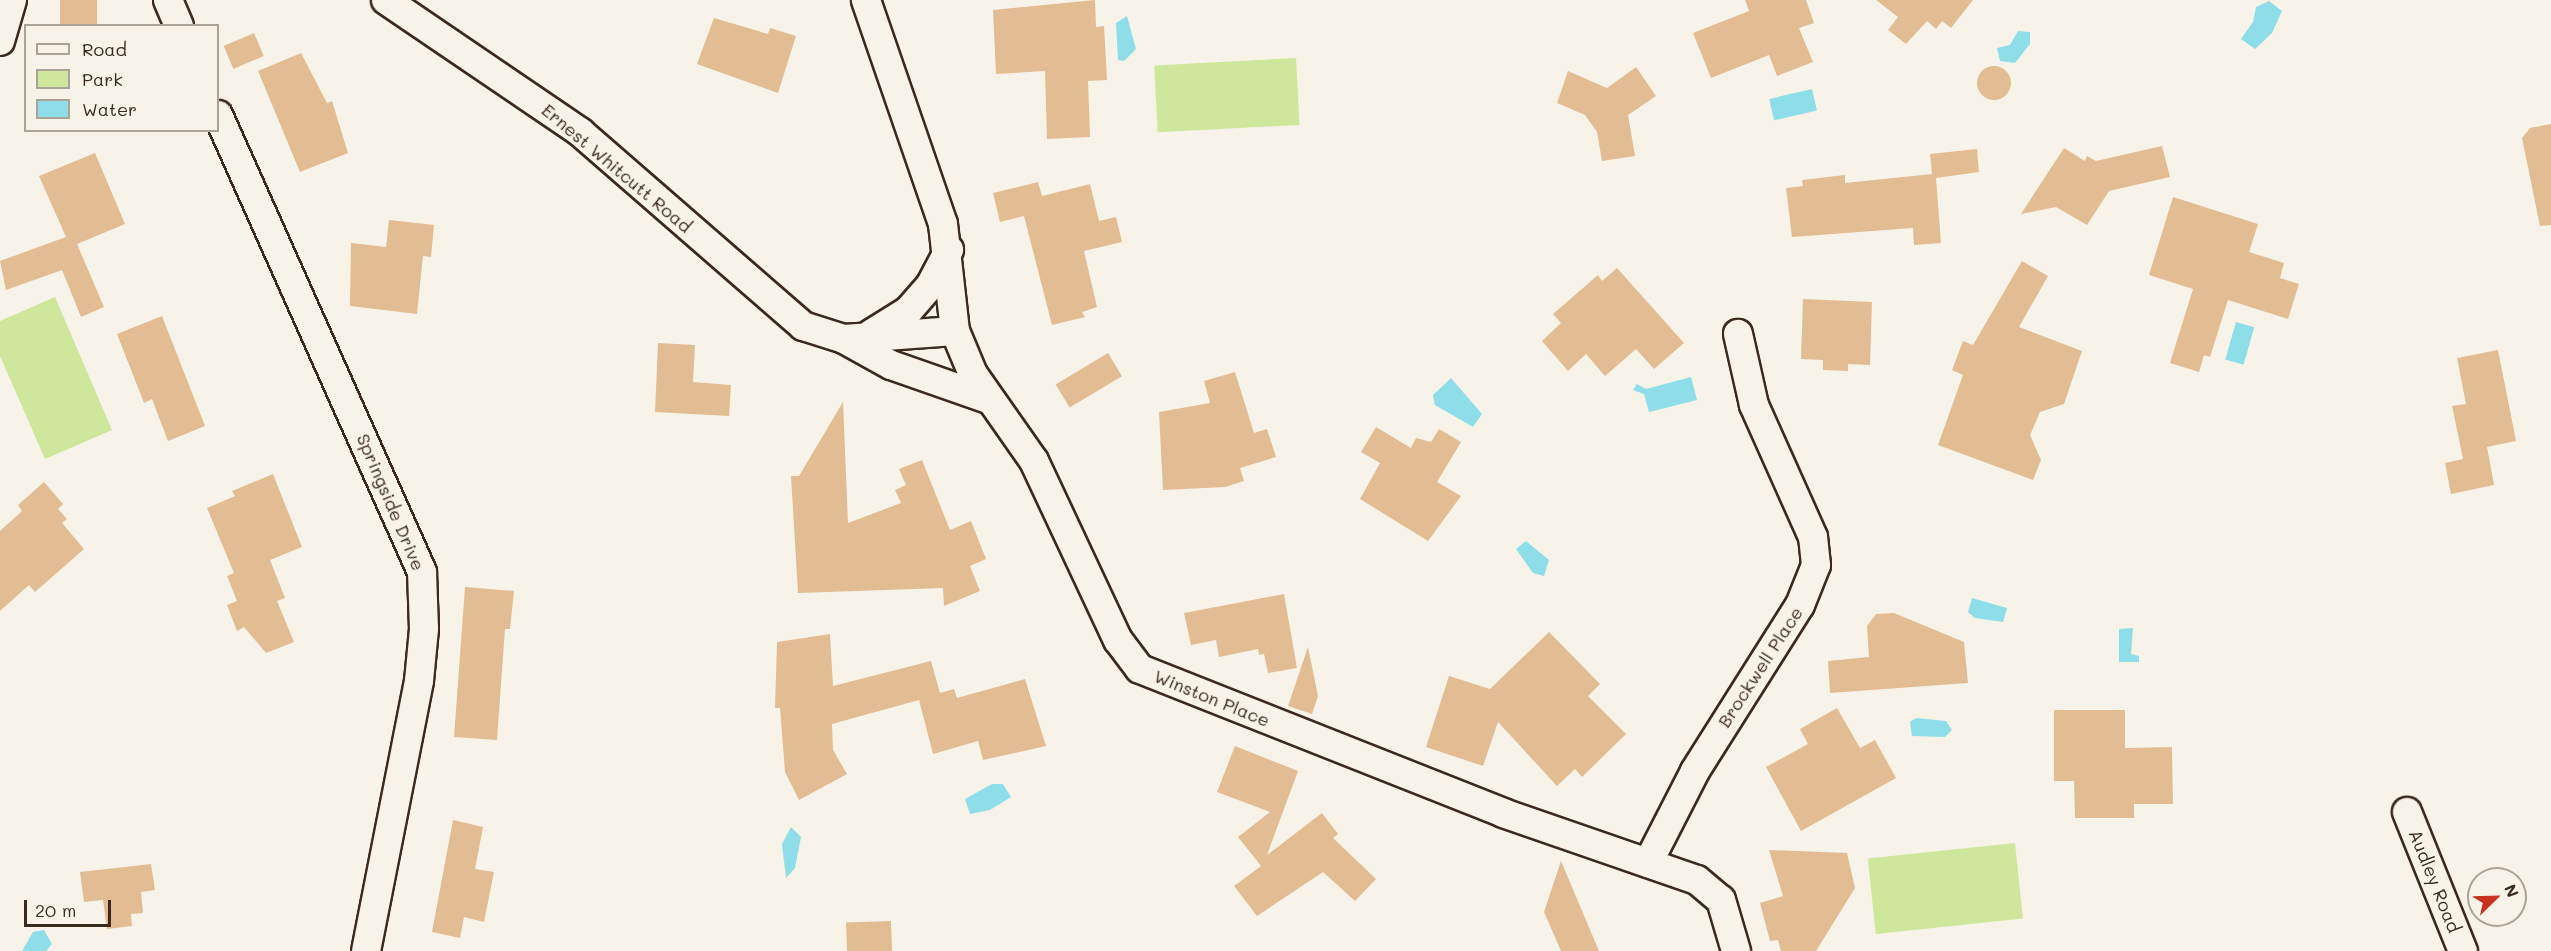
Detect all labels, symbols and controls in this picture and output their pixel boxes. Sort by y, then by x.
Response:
legend [24,24,219,132]
text: Road [82,37,127,61]
text: Park [82,67,123,91]
text: Water [82,97,137,121]
street label: Ernest Whitcutt Road [538,99,696,237]
street label: Springside Drive [352,430,430,574]
street label: Brockwell Place [1713,603,1807,731]
street label: Winston Place [1151,665,1273,731]
street label: Audley Road [2405,826,2465,936]
north arrow [2467,867,2527,927]
text: N [2500,881,2524,900]
scale bar [27,888,114,926]
text: 20 m [35,898,76,922]

